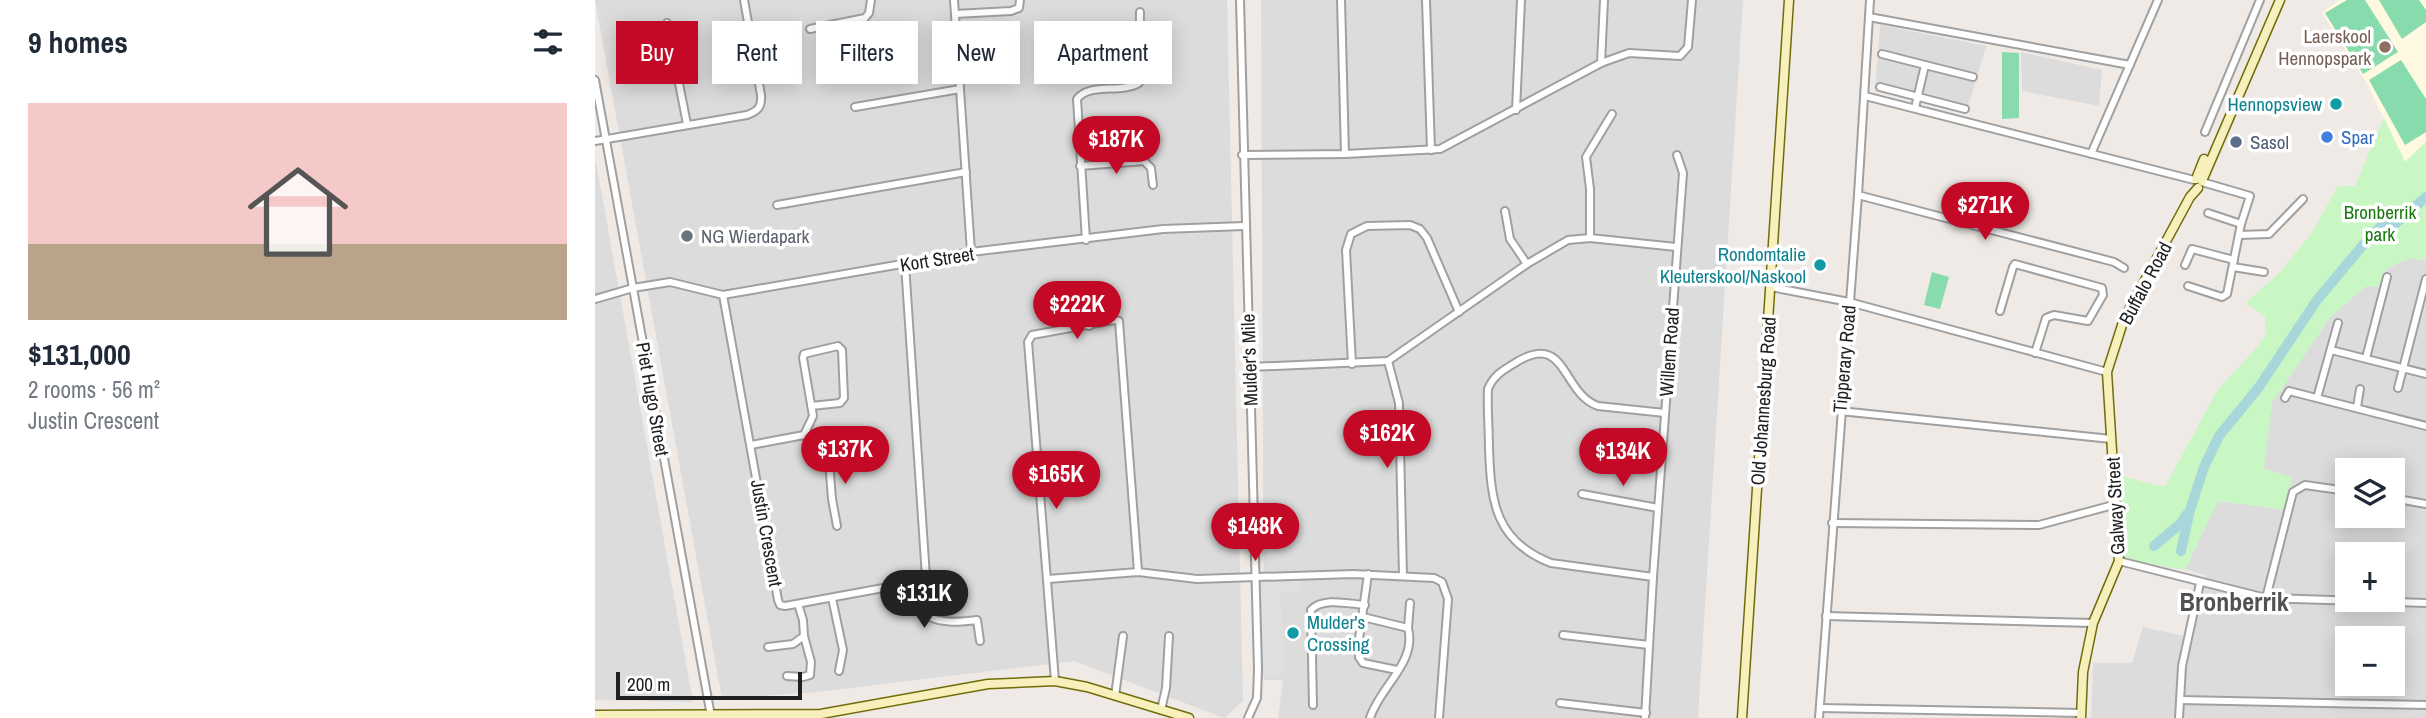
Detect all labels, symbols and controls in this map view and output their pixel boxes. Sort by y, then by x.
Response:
chip: Buy [616,21,698,84]
chip: Rent [712,21,802,84]
chip: Filters [816,21,918,84]
chip: New [932,21,1020,84]
chip: Apartment [1034,21,1172,84]
text: 9 homes [28,22,128,62]
icon: filters [529,23,567,61]
place label: Laerskool Hennopspark [2278,23,2371,71]
marker: Laerskool Hennopspark [2377,39,2393,55]
place label: Hennopsview [2228,91,2323,117]
marker: Hennopsview [2328,96,2344,112]
pin: $187K [1067,116,1165,176]
text: $187K [1088,123,1144,154]
place label: Spar [2341,124,2375,150]
place label: Sasol [2250,129,2289,155]
marker: Spar [2319,129,2335,145]
marker: Sasol [2228,134,2244,150]
icon: home [235,149,361,275]
pin: $271K [1936,182,2034,242]
text: $271K [1957,189,2013,220]
park label: Bronberrik park [2344,199,2417,247]
place label: NG Wierdapark [701,223,809,249]
marker: NG Wierdapark [679,228,695,244]
street label: Buffalo Road [2112,237,2178,329]
street label: Kort Street [898,240,976,278]
place label: Rondomtalie Kleuterskool/Naskool [1660,241,1806,289]
marker: Rondomtalie Kleuterskool/Naskool [1812,257,1828,273]
pin: $222K [1028,282,1126,341]
text: $222K [1049,288,1105,319]
street label: Tipperary Road [1826,304,1862,414]
street label: Willem Road [1653,307,1685,397]
street label: Mulder's Mile [1234,313,1264,407]
street label: Old Johannesburg Road [1744,316,1782,486]
text: $131,000 [28,334,131,374]
street label: Piet Hugo Street [630,340,676,459]
text: 2 rooms · 56 m² [28,374,160,405]
text: Justin Crescent [28,405,159,436]
pin: $162K [1338,410,1436,470]
text: $162K [1359,417,1415,448]
pin: $137K [796,426,894,486]
pin: $134K [1574,428,1672,488]
text: $137K [817,433,873,464]
text: $134K [1595,435,1651,466]
pin: $165K [1007,452,1105,511]
street label: Galway Street [2099,456,2131,556]
text: $165K [1028,458,1084,489]
map controls [2335,458,2405,696]
button: layers [2335,458,2405,528]
street label: Justin Crescent [745,477,789,589]
pin: $148K [1206,504,1304,563]
text: $148K [1227,510,1283,541]
button: + [2335,542,2405,612]
pin: $131K [875,570,973,630]
text: $131K [896,577,952,608]
district label: Bronberrik [2180,584,2289,619]
place label: Mulder's Crossing [1307,609,1370,657]
marker: Mulder's Crossing [1285,625,1301,641]
button: − [2335,626,2405,696]
scale bar [616,669,801,701]
text: 200 m [627,671,670,697]

